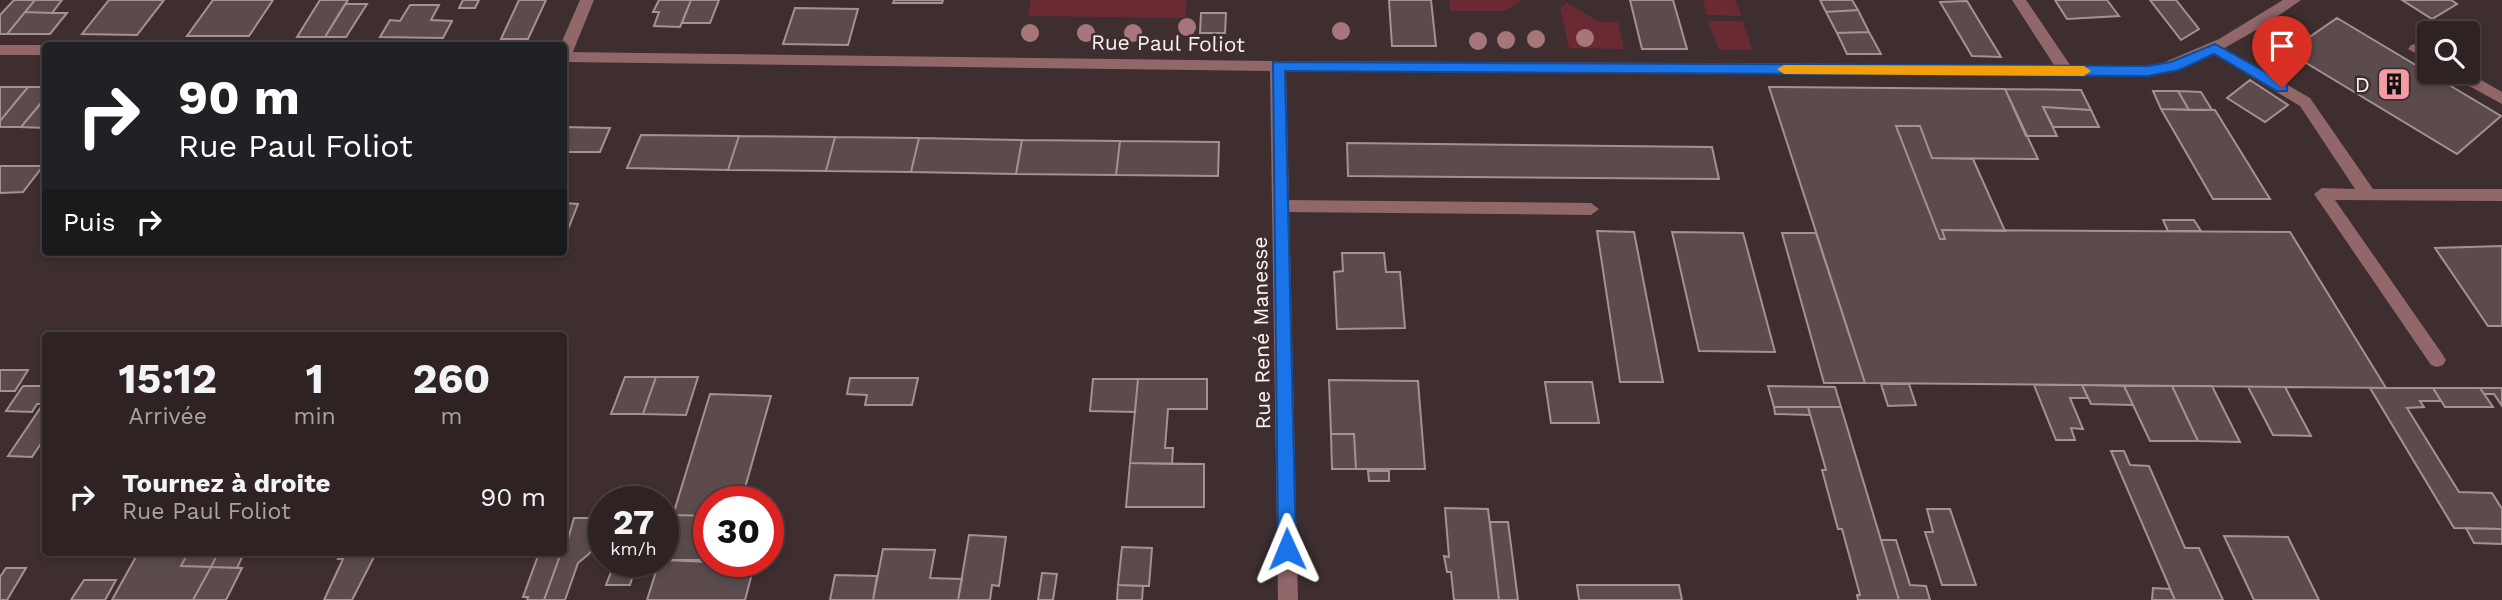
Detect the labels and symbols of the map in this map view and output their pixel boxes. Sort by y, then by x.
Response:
pin [2252,16,2312,88]
street label: Rue Paul Foliot [1091,29,1245,57]
building icon: D [2375,65,2413,103]
place label: D [2355,72,2370,97]
street label: Rue René Manesse [1247,236,1275,430]
speed limit sign: 30 [693,486,784,577]
position arrow [1250,512,1324,586]

